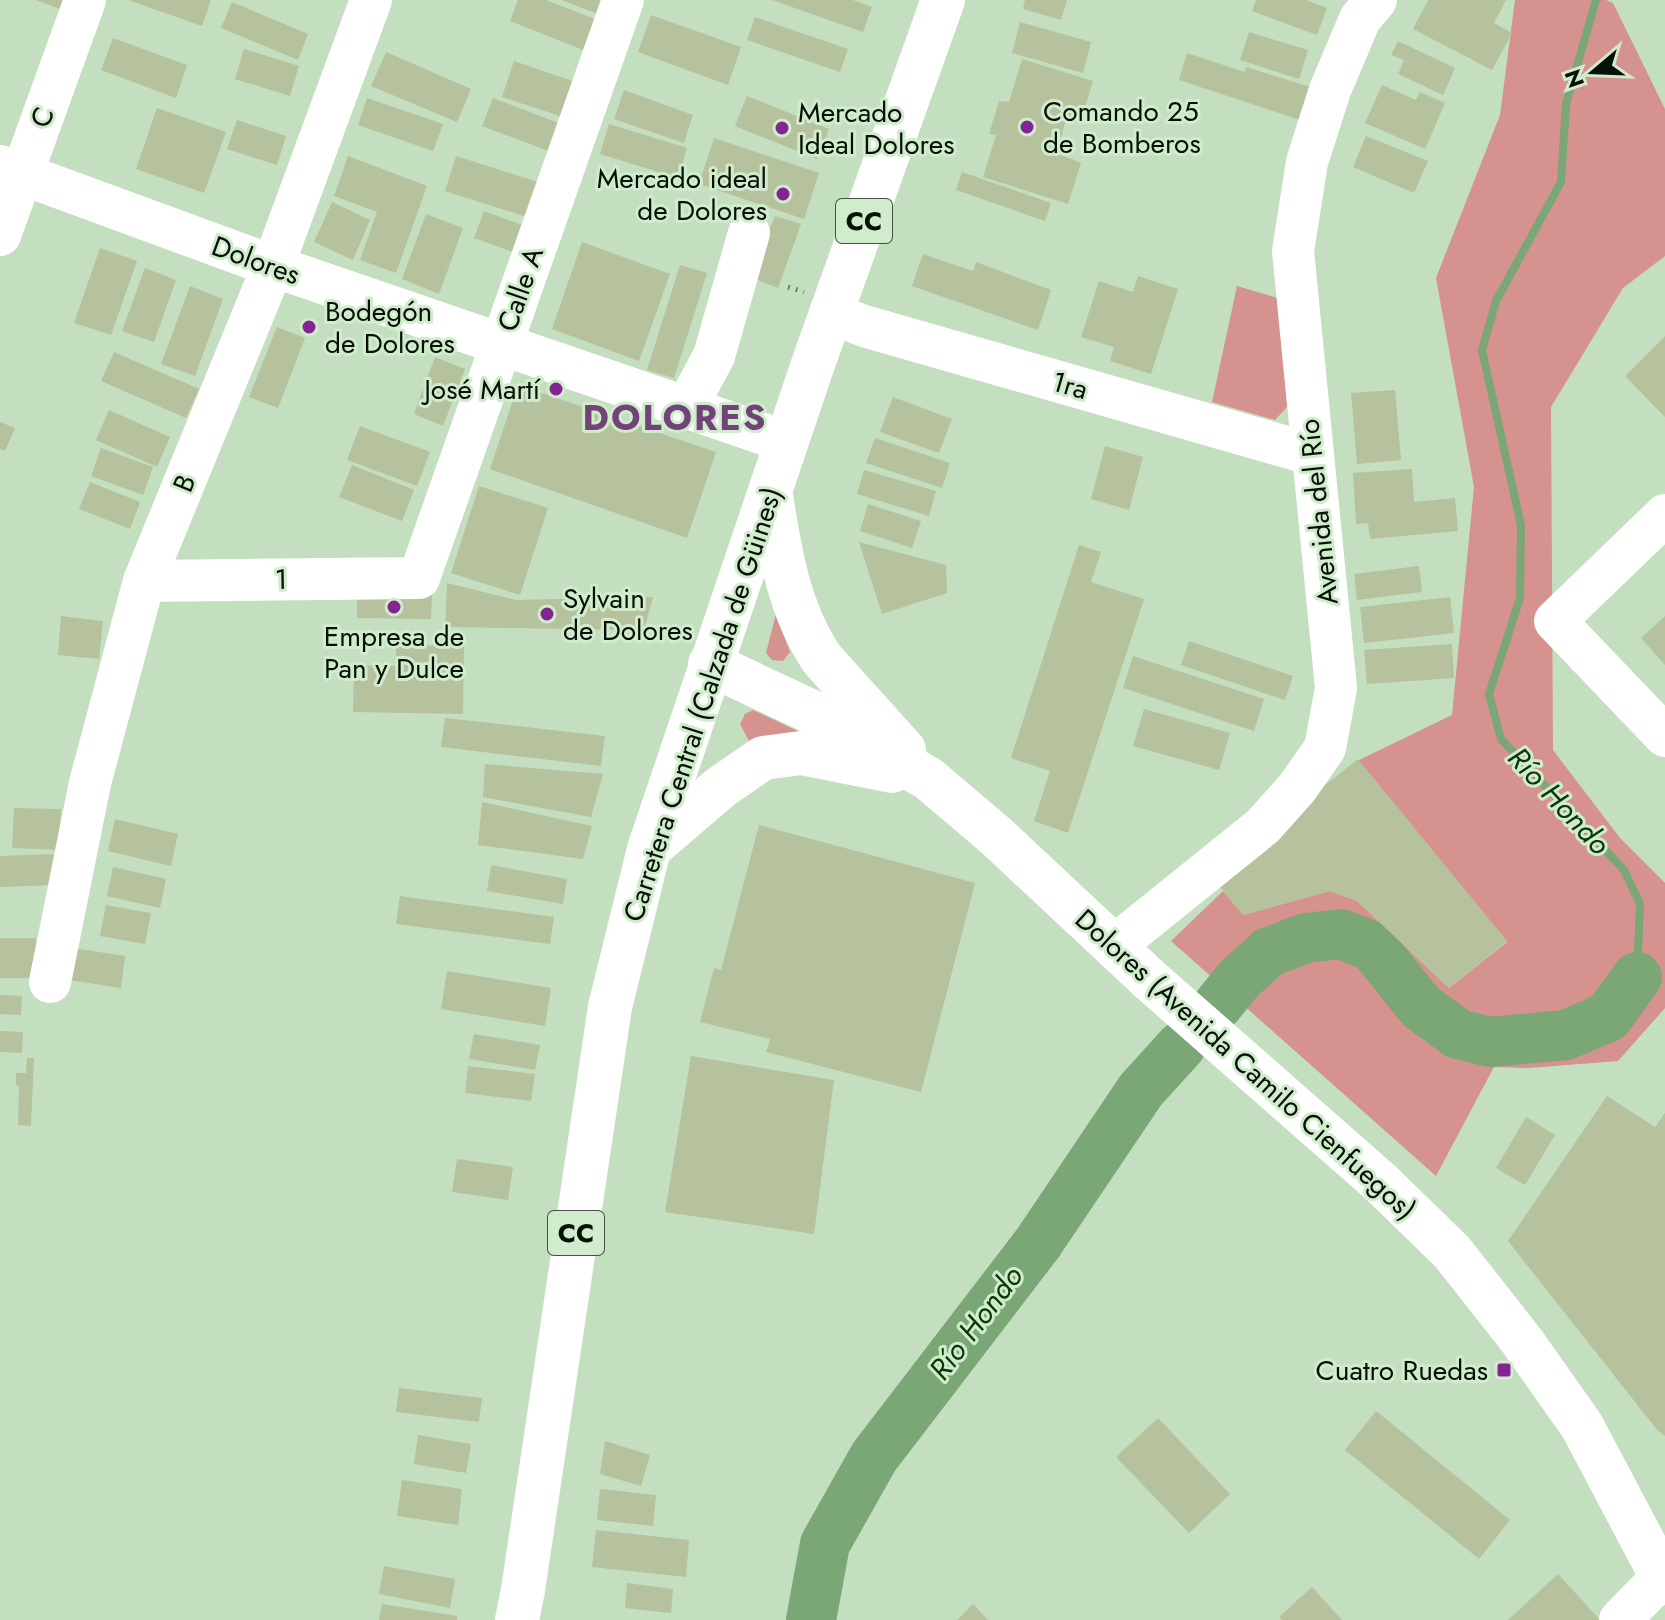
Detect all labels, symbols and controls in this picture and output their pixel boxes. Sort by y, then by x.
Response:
north arrow [1553,32,1633,112]
text: N [1556,65,1592,92]
place label: Comando 25 de Bomberos [1043,91,1201,164]
place label: Mercado Ideal Dolores [798,92,955,165]
street label: C [20,101,65,133]
marker: Comando 25 de Bomberos [1018,118,1036,136]
marker: Mercado Ideal Dolores [773,119,791,137]
place label: Mercado ideal de Dolores [597,158,767,231]
marker: Mercado ideal de Dolores [774,185,792,203]
road number: CC [836,199,892,243]
street label: Dolores [206,226,306,295]
street label: Calle A [487,241,554,337]
place label: Bodegón de Dolores [325,291,455,364]
marker: Bodegón de Dolores [300,318,318,336]
street label: 1ra [1047,361,1093,410]
place label: José Martí [420,369,542,410]
marker: José Martí [547,380,565,398]
district label: DOLORES [583,391,767,443]
street label: Avenida del Río [1288,417,1349,607]
street label: B [163,468,206,498]
street label: Carretera Central (Calzada de Güines) [613,482,792,927]
street label: 1 [274,559,288,600]
place label: Sylvain de Dolores [563,578,693,651]
marker: Empresa de Pan y Dulce [385,598,403,616]
marker: Sylvain de Dolores [538,605,556,623]
place label: Empresa de Pan y Dulce [324,616,464,689]
water label: Río Hondo [1498,737,1621,864]
street label: Dolores (Avenida Camilo Cienfuegos) [1066,900,1425,1229]
road number: CC [548,1211,604,1255]
water label: Río Hondo [918,1256,1033,1389]
place label: Cuatro Ruedas [1316,1350,1488,1391]
marker: Cuatro Ruedas [1495,1361,1513,1379]

